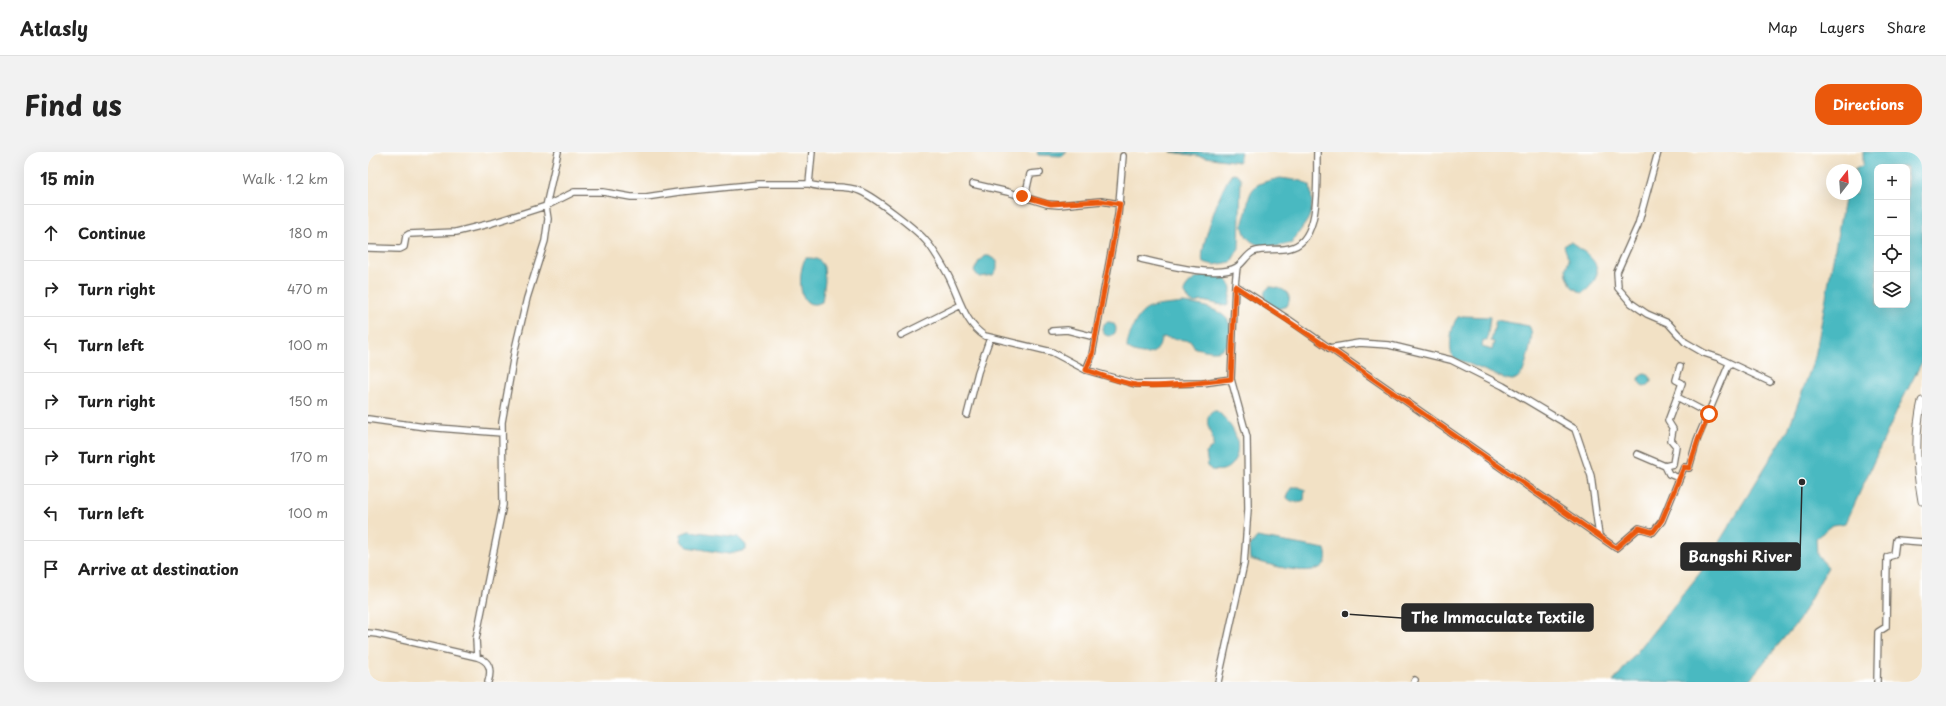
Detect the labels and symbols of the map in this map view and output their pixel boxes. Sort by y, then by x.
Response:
north arrow [1826,164,1862,200]
route end [1013,187,1031,205]
route start [1700,405,1718,423]
callout: Bangshi River [1681,543,1800,570]
text: Bangshi River [1688,544,1792,567]
callout: The Immaculate Textile [1402,604,1593,631]
text: The Immaculate Textile [1411,605,1585,628]

